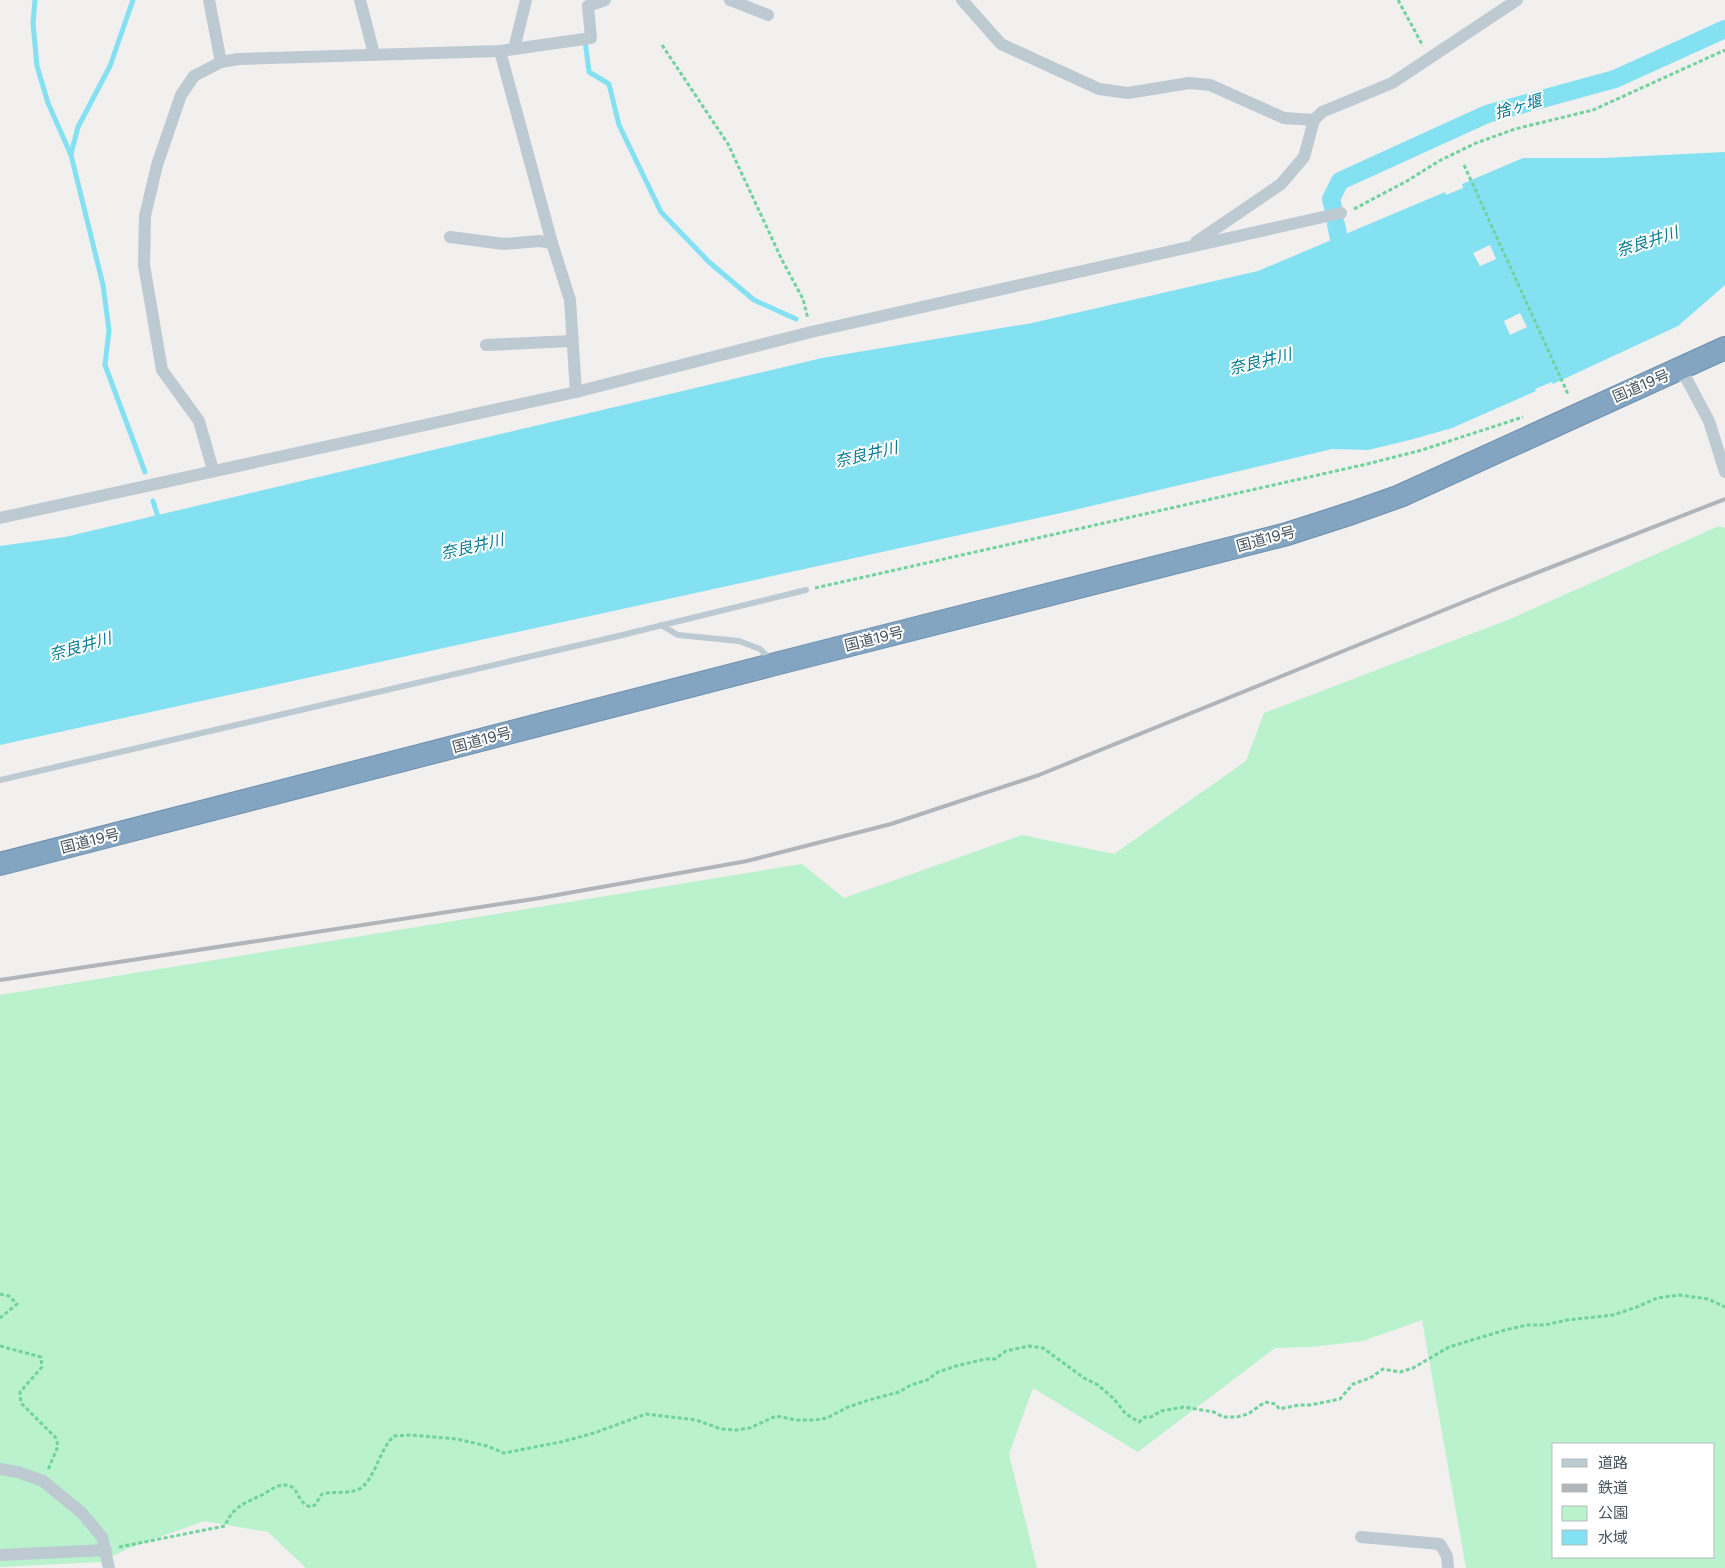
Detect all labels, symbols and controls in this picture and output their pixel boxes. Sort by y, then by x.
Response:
water label: 捨ヶ堰 [1492,89,1547,122]
water label: 奈良井川 [1613,221,1682,260]
water label: 奈良井川 [1227,343,1295,378]
street label: 国道19号 [1609,365,1672,406]
water label: 奈良井川 [833,437,901,471]
street label: 国道19号 [1234,522,1298,556]
water label: 奈良井川 [439,529,507,563]
street label: 国道19号 [842,622,905,655]
water label: 奈良井川 [46,627,115,664]
street label: 国道19号 [450,723,514,757]
street label: 国道19号 [58,824,121,857]
legend [1552,1443,1715,1558]
text: 道路 [1598,1453,1628,1472]
text: 鉄道 [1598,1478,1628,1497]
text: 公園 [1598,1503,1628,1522]
text: 水域 [1598,1528,1628,1547]

